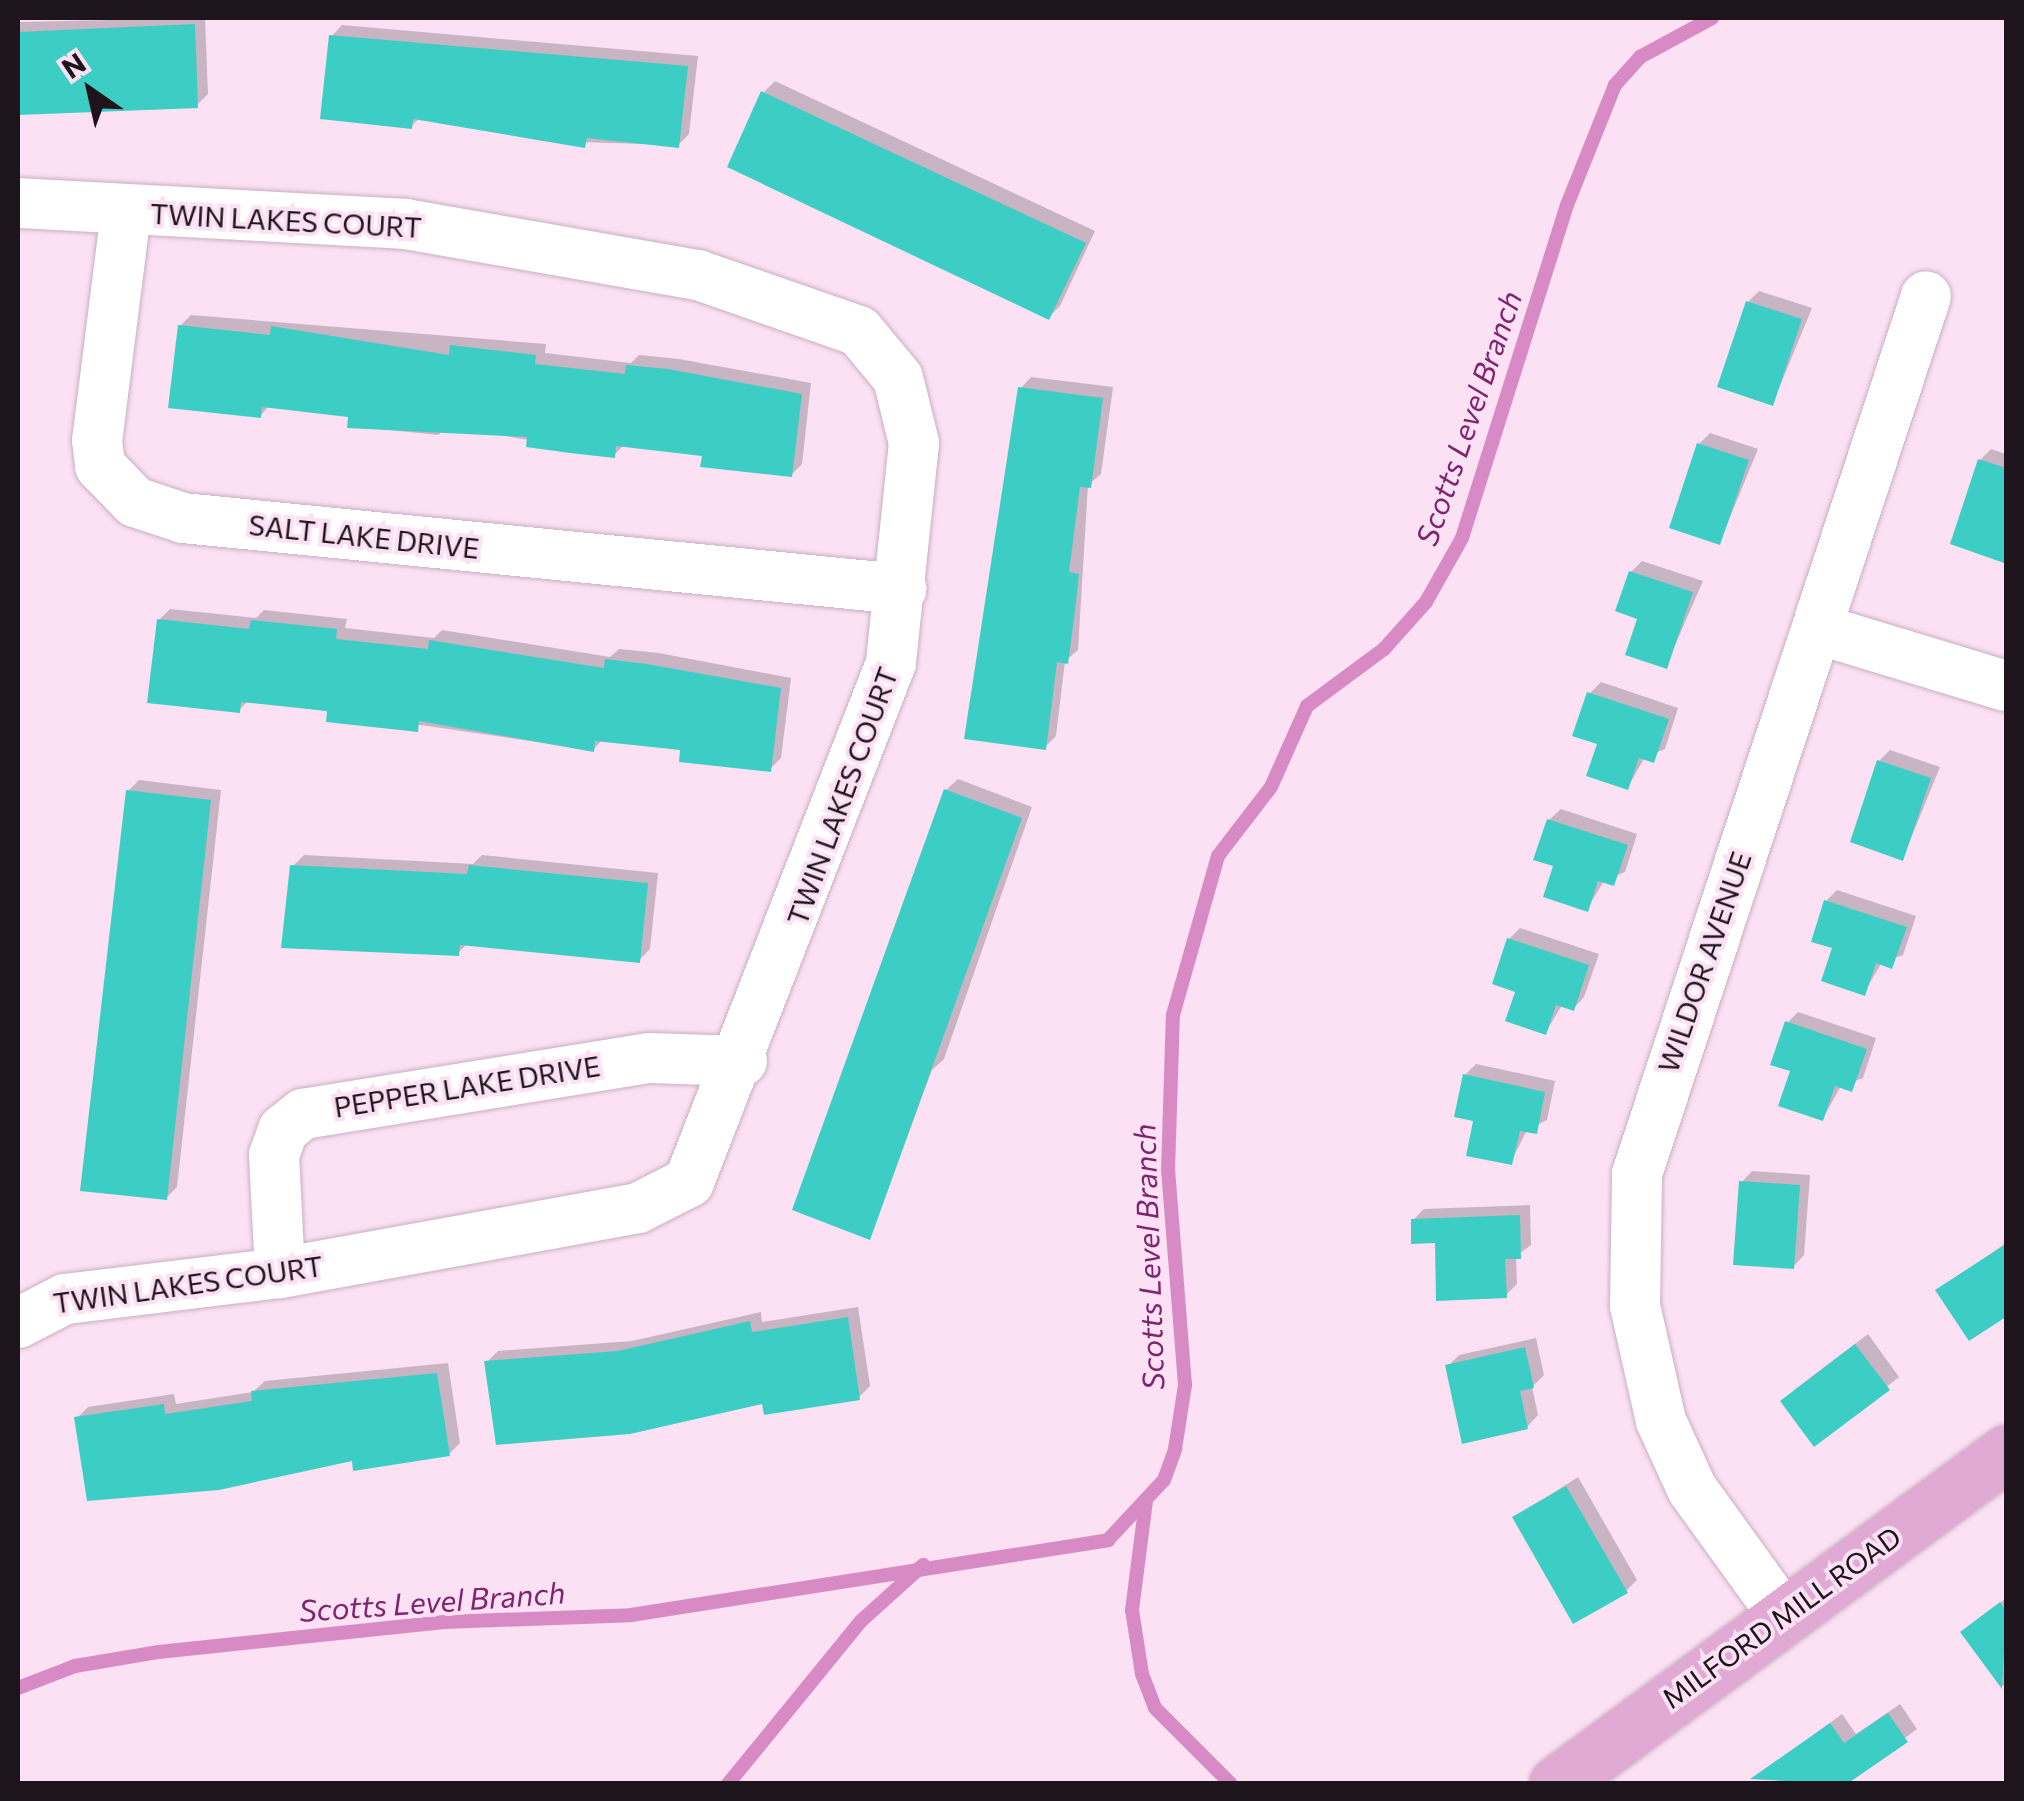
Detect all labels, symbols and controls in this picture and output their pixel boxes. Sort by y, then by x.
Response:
north arrow [40,40,140,140]
text: N [55,45,91,85]
street label: TWIN LAKES COURT [149,196,423,244]
water label: Scotts Level Branch [1408,286,1528,550]
street label: SALT LAKE DRIVE [247,507,481,565]
street label: TWIN LAKES COURT [780,662,904,930]
street label: WILDOR AVENUE [1650,847,1758,1077]
street label: PEPPER LAKE DRIVE [331,1048,603,1124]
water label: Scotts Level Branch [1125,1123,1171,1391]
street label: TWIN LAKES COURT [51,1248,325,1320]
street label: MILFORD MILL ROAD [1655,1519,1907,1715]
water label: Scotts Level Branch [298,1574,566,1628]

